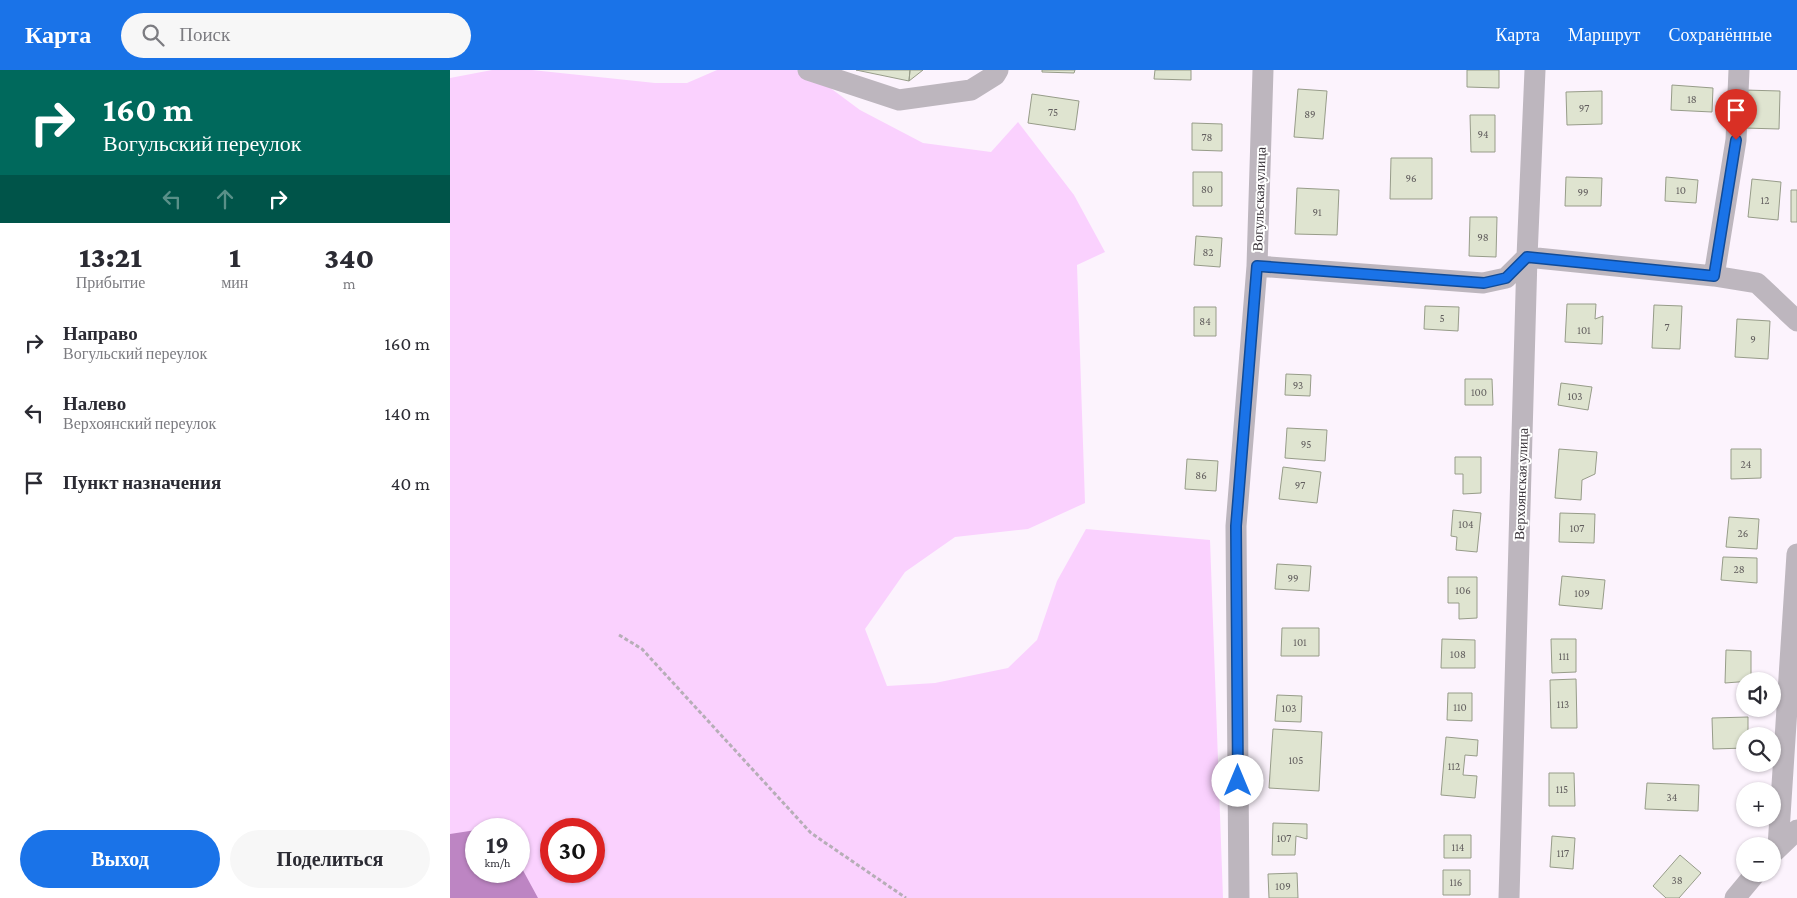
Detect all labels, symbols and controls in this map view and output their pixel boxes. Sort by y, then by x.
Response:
search box [121,13,471,58]
text: Карта [25,21,91,48]
icon: search [139,21,167,49]
text: Поиск [179,24,230,45]
text: Карта [1495,25,1540,45]
text: Маршрут [1568,25,1640,45]
text: Сохранённые [1668,25,1772,45]
pin [1715,89,1757,140]
icon: right [20,90,85,155]
text: 160 m [103,90,193,129]
house number: 18 [1687,93,1697,105]
icon: arrive [1722,96,1750,124]
house number: 97 [1579,102,1589,114]
house number: 75 [1048,106,1058,118]
house number: 89 [1304,108,1316,120]
house number: 94 [1477,128,1489,140]
text: Вогульский переулок [103,131,301,156]
house number: 78 [1202,131,1213,143]
street label: Вогульская улица [1249,146,1269,251]
house number: 96 [1405,172,1417,184]
house number: 80 [1201,183,1213,195]
house number: 10 [1676,184,1686,196]
icon: left [158,185,186,213]
icon: ahead [211,185,239,213]
icon: right [264,185,292,213]
house number: 99 [1577,186,1589,198]
house number: 12 [1761,194,1769,206]
house number: 91 [1312,206,1322,218]
house number: 98 [1477,231,1489,243]
text: 13:21 [79,240,142,273]
text: 1 [229,240,241,273]
text: 340 [324,241,374,274]
house number: 82 [1202,246,1214,258]
text: Прибытие [76,274,145,291]
text: мин [221,274,248,291]
text: m [343,275,356,292]
house number: 5 [1439,312,1445,324]
house number: 84 [1199,315,1211,327]
house number: 7 [1664,321,1670,333]
text: Направо [63,323,138,344]
house number: 101 [1577,324,1591,336]
icon: right [20,329,48,357]
text: 160 m [384,333,430,354]
house number: 9 [1750,333,1756,345]
text: Вогульский переулок [63,345,207,362]
house number: 93 [1293,379,1303,391]
house number: 100 [1471,386,1487,398]
house number: 103 [1568,390,1583,402]
text: Налево [63,393,126,414]
icon: left [20,399,48,427]
text: 140 m [384,403,430,424]
text: Верхоянский переулок [63,415,216,432]
street label: Верхоянская улица [1511,427,1531,540]
house number: 95 [1301,438,1311,450]
house number: 24 [1741,458,1752,470]
icon: arrive [20,469,48,497]
house number: 86 [1195,469,1207,481]
text: Пункт назначения [63,472,221,493]
text: 40 m [391,473,430,494]
house number: 97 [1295,479,1305,491]
house number: 104 [1458,518,1474,530]
house number: 107 [1570,522,1584,534]
house number: 26 [1738,527,1748,539]
house number: 28 [1733,563,1745,575]
house number: 99 [1287,572,1299,584]
house number: 106 [1455,584,1471,596]
house number: 109 [1574,587,1590,599]
house number: 101 [1293,636,1307,648]
house number: 108 [1450,648,1466,660]
house number: 111 [1559,650,1570,662]
map controls [1736,672,1781,882]
button: sound [1736,672,1781,717]
house number: 113 [1557,698,1569,710]
house number: 110 [1453,701,1467,713]
house number: 103 [1282,702,1297,714]
button: search [1736,727,1781,772]
position arrow [1211,754,1263,806]
house number: 105 [1288,754,1304,766]
house number: 112 [1448,760,1460,772]
button: + [1736,782,1781,827]
house number: 115 [1556,783,1568,795]
house number: 34 [1667,791,1678,803]
speed limit sign: 30 [540,818,605,883]
button: Выход [20,830,220,888]
button: Поделиться [230,830,430,888]
text: 19 [486,831,509,858]
house number: 107 [1277,832,1291,844]
button: − [1736,837,1781,882]
house number: 114 [1452,841,1465,853]
house number: 117 [1557,847,1569,859]
text: km/h [485,856,510,870]
house number: 38 [1671,874,1683,886]
house number: 116 [1450,876,1462,888]
house number: 109 [1275,880,1291,892]

